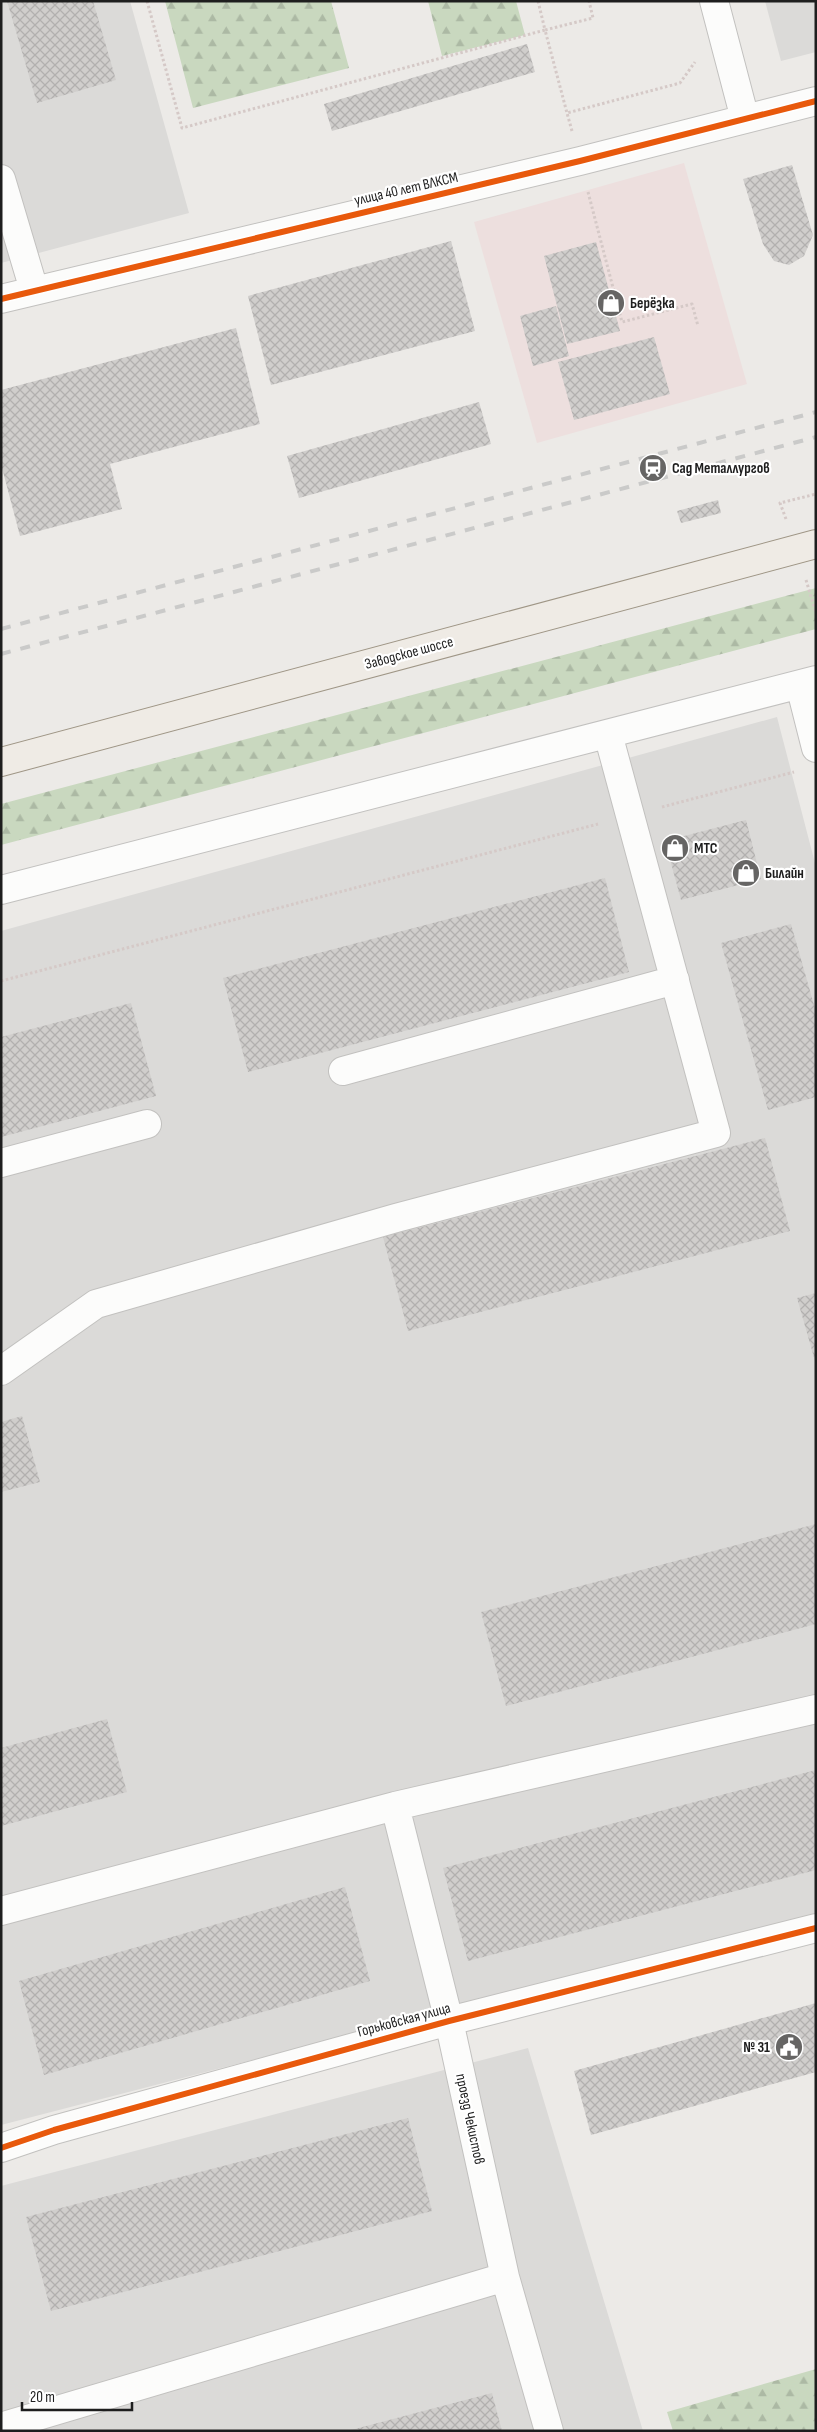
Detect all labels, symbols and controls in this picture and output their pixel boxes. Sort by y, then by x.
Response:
street label: улица 40 лет ВЛКСМ [352,168,460,210]
shop icon: Берёзка [596,288,626,318]
place label: Берёзка [630,294,675,313]
station icon: Сад Металлургов [638,453,668,483]
place label: Сад Металлургов [672,459,770,478]
street label: Заводское шоссе [363,632,455,674]
shop icon: МТС [660,833,690,863]
place label: МТС [694,839,718,858]
shop icon: Билайн [731,858,761,888]
place label: Билайн [765,864,804,883]
street label: Горьковская улица [355,1998,453,2042]
public building icon: № 31 [774,2032,804,2062]
place label: № 31 [743,2038,770,2057]
street label: проезд Чекистов [451,2072,489,2166]
scale bar [22,2380,132,2412]
text: 20 m [30,2388,55,2407]

